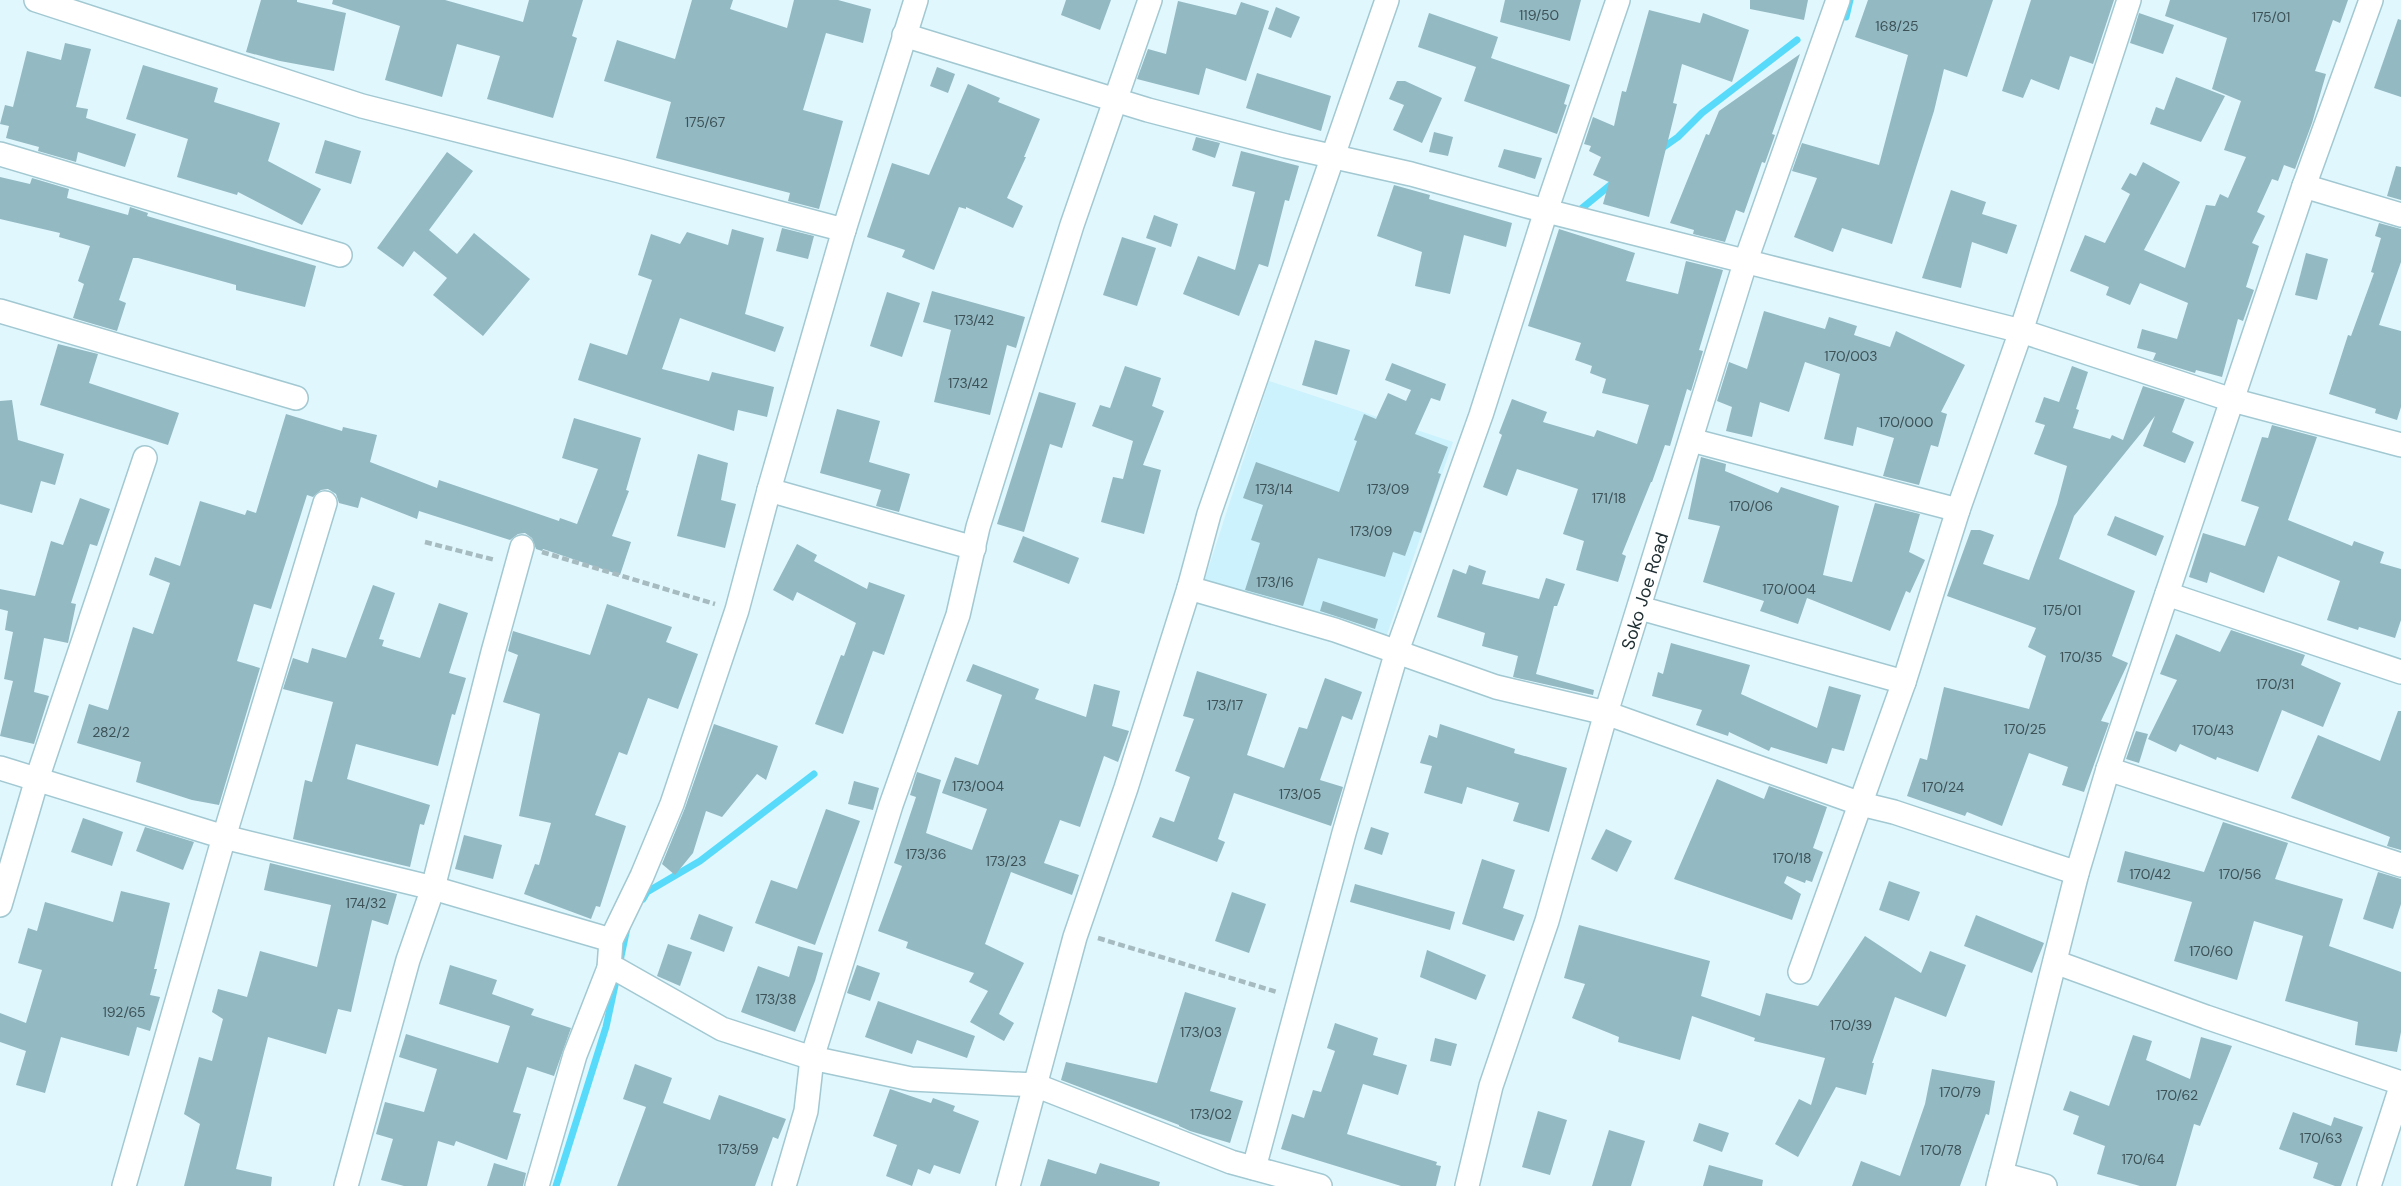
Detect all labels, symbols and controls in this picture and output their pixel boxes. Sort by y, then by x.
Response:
house number: 119/50 [1519,6,1559,24]
house number: 175/01 [2252,8,2290,26]
house number: 168/25 [1875,17,1919,35]
house number: 175/67 [685,113,725,131]
house number: 173/42 [954,311,994,329]
house number: 170/003 [1824,347,1878,365]
house number: 173/42 [948,374,988,392]
house number: 170/000 [1879,413,1933,431]
house number: 173/14 [1255,480,1293,498]
house number: 173/09 [1367,480,1410,498]
house number: 171/18 [1592,489,1626,507]
house number: 170/06 [1729,497,1773,515]
house number: 173/09 [1350,522,1393,540]
street label: Soko Joe Road [1616,529,1674,653]
house number: 173/16 [1256,573,1294,591]
house number: 170/004 [1762,580,1816,598]
house number: 175/01 [2043,601,2081,619]
house number: 170/35 [2060,648,2102,666]
house number: 170/31 [2256,675,2294,693]
house number: 173/17 [1207,696,1243,714]
house number: 170/25 [2004,720,2046,738]
house number: 170/43 [2192,721,2234,739]
house number: 282/2 [92,723,130,741]
house number: 173/004 [952,777,1004,795]
house number: 170/24 [1922,778,1965,796]
house number: 173/05 [1279,785,1321,803]
house number: 173/36 [905,845,947,863]
house number: 170/18 [1772,849,1812,867]
house number: 173/23 [986,852,1026,870]
house number: 170/42 [2129,865,2171,883]
house number: 170/56 [2218,865,2262,883]
house number: 174/32 [346,894,386,912]
house number: 170/60 [2189,942,2233,960]
house number: 173/38 [756,990,796,1008]
house number: 192/65 [102,1003,146,1021]
house number: 170/39 [1830,1016,1872,1034]
house number: 173/03 [1180,1023,1222,1041]
house number: 170/79 [1939,1083,1981,1101]
house number: 170/62 [2156,1086,2198,1104]
house number: 173/02 [1190,1105,1232,1123]
house number: 170/63 [2300,1129,2342,1147]
house number: 173/59 [717,1140,759,1158]
house number: 170/78 [1920,1141,1962,1159]
house number: 170/64 [2121,1150,2165,1168]

